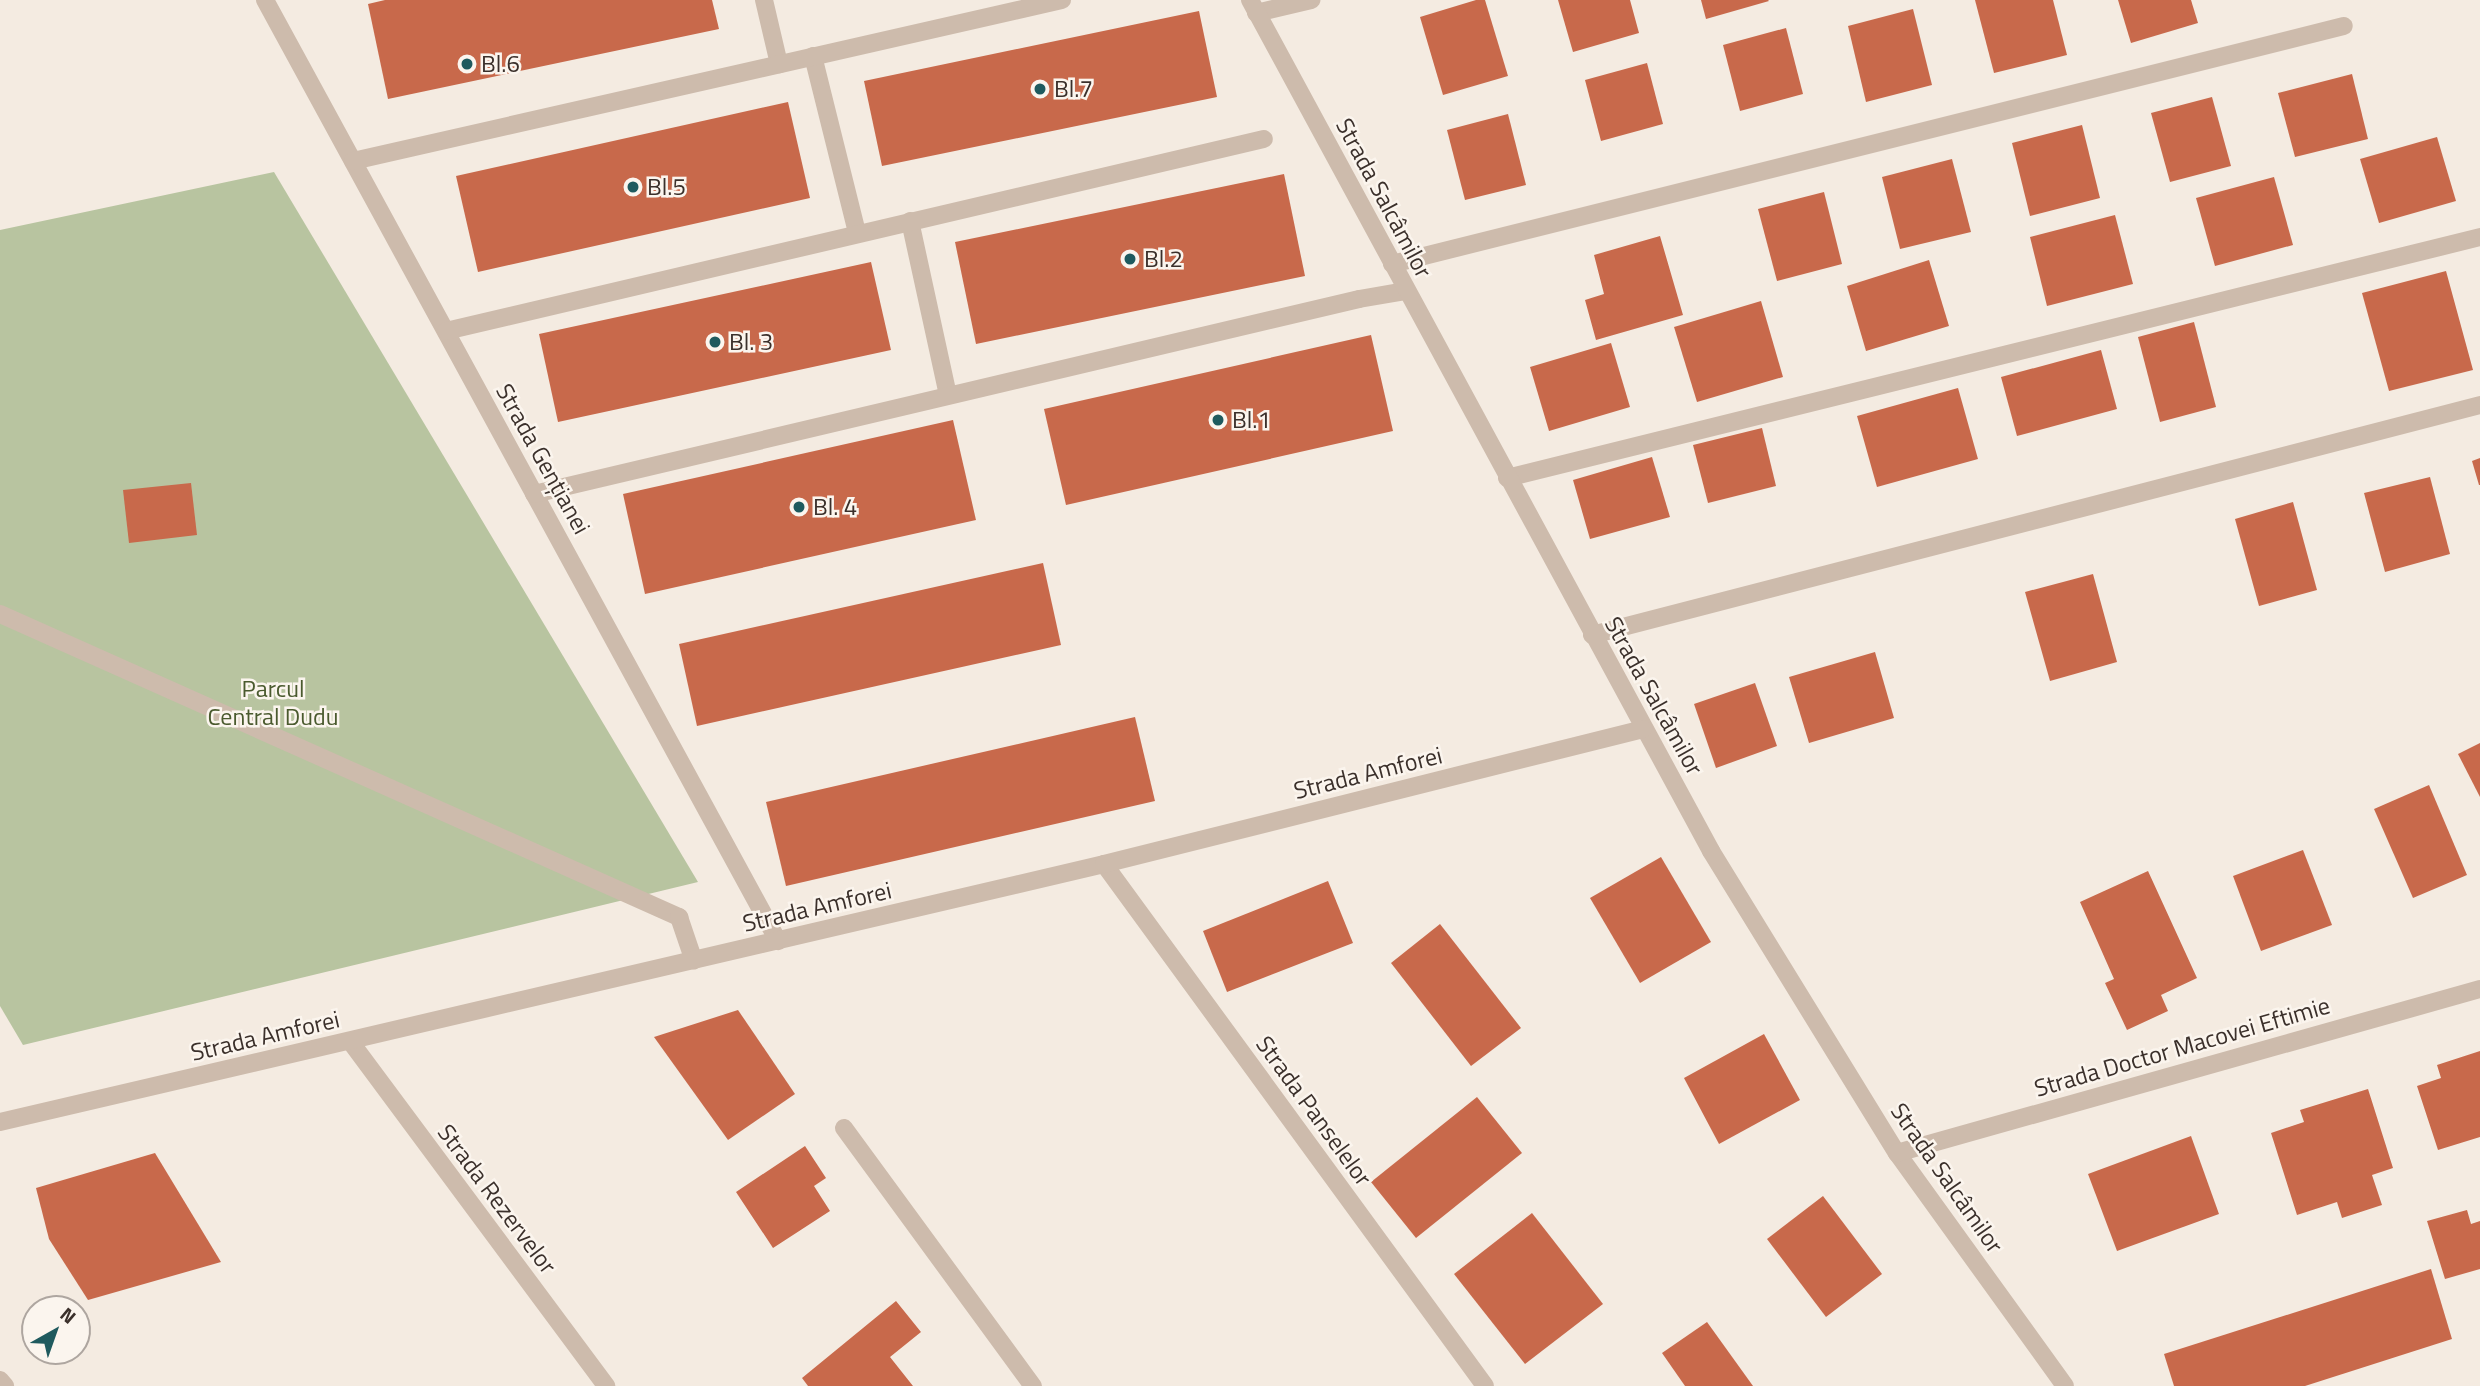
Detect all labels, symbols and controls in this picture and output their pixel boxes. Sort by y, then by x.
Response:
place label: Bl.6 [481,50,520,78]
marker: Bl.6 [459,56,475,72]
place label: Bl.7 [1054,75,1093,103]
marker: Bl.7 [1032,81,1048,97]
street label: Strada Salcâmilor [1330,113,1438,283]
place label: Bl.5 [647,173,686,201]
marker: Bl.5 [625,179,641,195]
place label: Bl.2 [1144,245,1183,273]
marker: Bl.2 [1122,251,1138,267]
place label: Bl. 3 [729,328,773,356]
marker: Bl. 3 [707,334,723,350]
street label: Strada Gențianei [490,379,596,539]
place label: Bl.1 [1232,406,1271,434]
marker: Bl.1 [1210,412,1226,428]
place label: Bl. 4 [813,493,857,521]
marker: Bl. 4 [791,499,807,515]
street label: Strada Salcâmilor [1599,612,1709,780]
park label: Parcul Central Dudu [208,675,338,731]
street label: Strada Amforei [1291,741,1445,805]
street label: Strada Amforei [740,876,894,938]
street label: Strada Doctor Macovei Eftimie [2031,991,2333,1103]
street label: Strada Amforei [188,1005,342,1067]
street label: Strada Panselelor [1250,1031,1378,1191]
street label: Strada Salcâmilor [1885,1097,2009,1259]
street label: Strada Rezervelor [431,1119,563,1279]
north arrow [21,1295,91,1365]
text: N [54,1300,83,1330]

